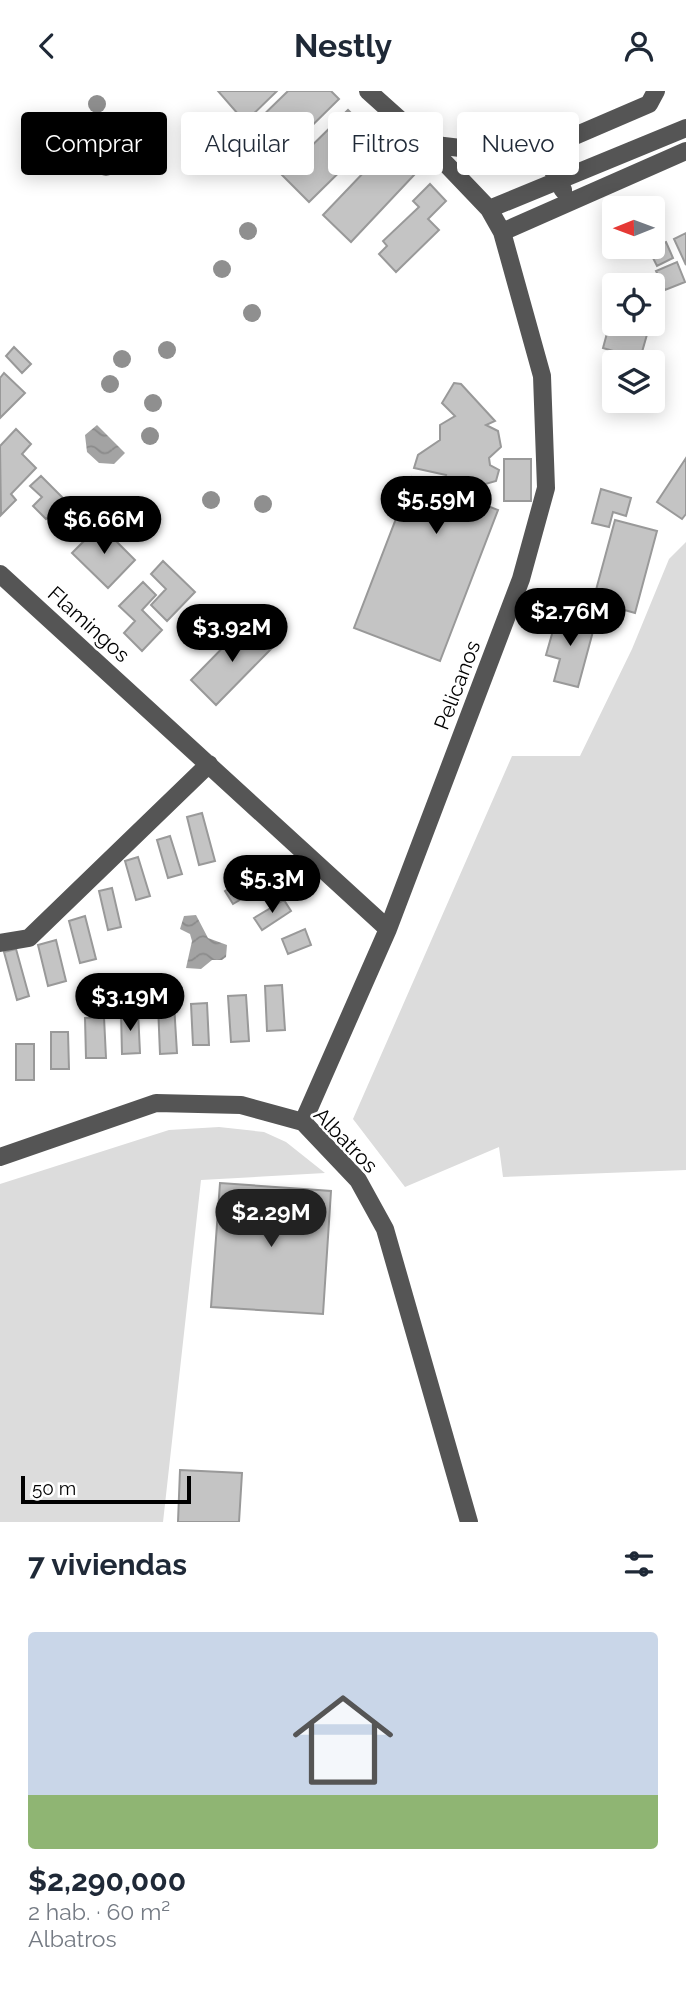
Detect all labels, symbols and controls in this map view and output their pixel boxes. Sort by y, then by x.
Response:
icon: back [28,27,66,65]
text: Nestly [294,27,392,64]
icon: person [620,27,658,65]
chip: Comprar [21,112,167,175]
chip: Alquilar [181,112,314,175]
chip: Filtros [328,112,443,175]
chip: Nuevo [457,112,579,175]
north arrow [602,196,665,259]
map controls [602,196,665,413]
button: locate [602,273,665,336]
button: layers [602,350,665,413]
pin: $5.59M [379,477,493,536]
text: $5.59M [397,485,475,512]
pin: $6.66M [47,497,161,556]
text: $6.66M [63,505,145,532]
street label: Flamingos [43,581,135,667]
pin: $2.76M [513,589,627,648]
text: $2.76M [530,597,610,624]
pin: $3.92M [175,605,289,664]
text: $3.92M [193,613,271,640]
street label: Pelicanos [429,637,485,733]
pin: $5.3M [223,855,321,915]
text: $5.3M [239,864,305,891]
pin: $3.19M [73,974,187,1033]
text: $3.19M [91,982,169,1009]
street label: Albatros [309,1102,383,1178]
pin: $2.29M [214,1189,328,1249]
text: $2.29M [231,1198,311,1225]
scale bar [21,1473,191,1505]
text: 50 m [32,1477,76,1499]
icon: filters [620,1545,658,1583]
text: 7 viviendas [28,1547,187,1582]
icon: home [280,1677,406,1803]
text: $2,290,000 [28,1863,186,1898]
text: 2 hab. · 60 m² [28,1898,170,1925]
text: Albatros [28,1925,117,1952]

